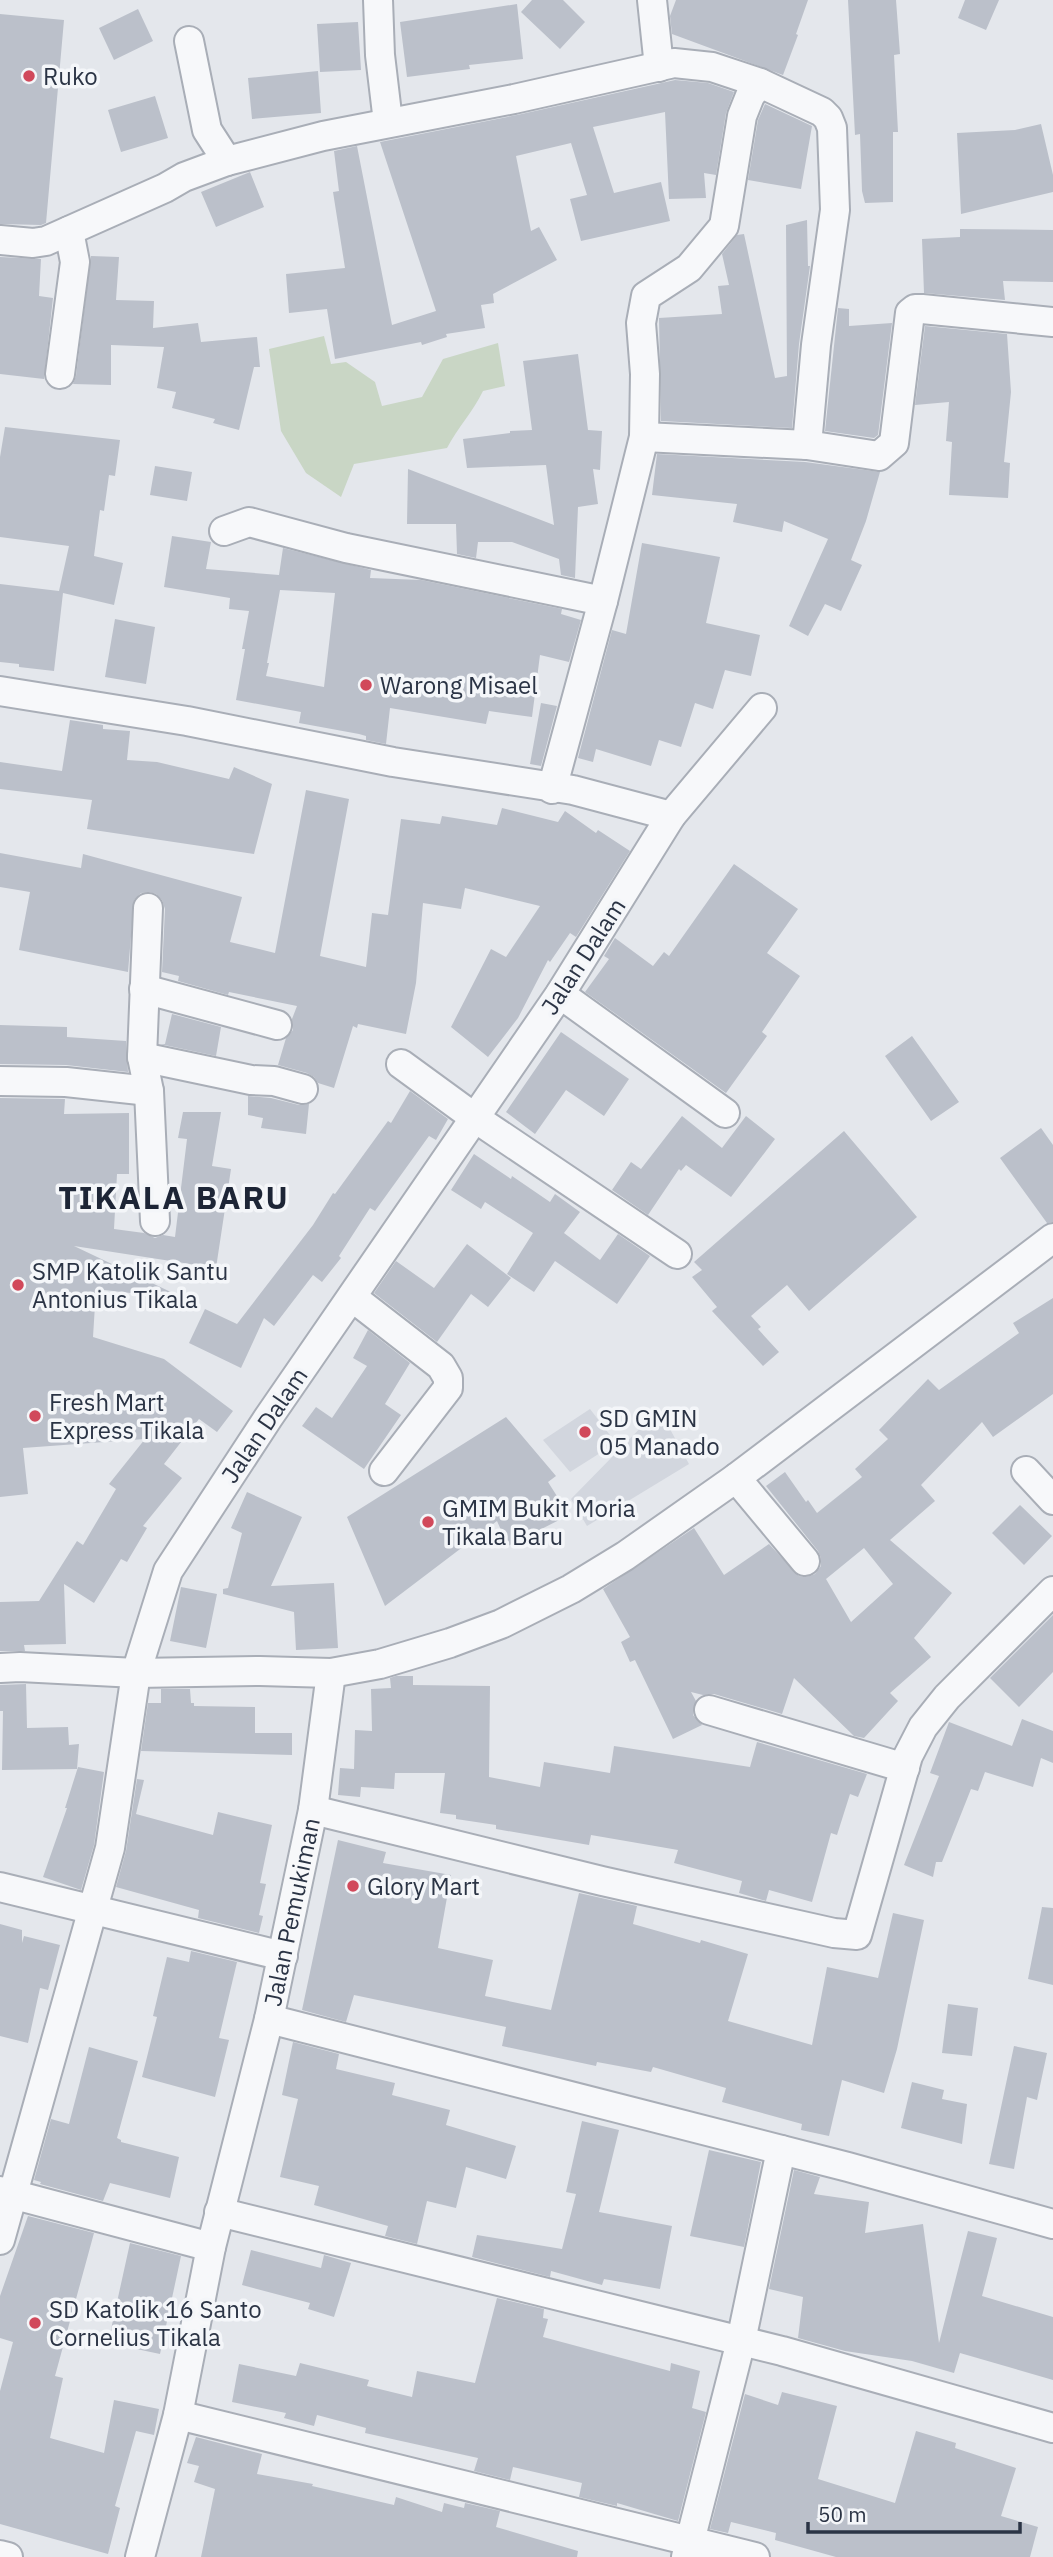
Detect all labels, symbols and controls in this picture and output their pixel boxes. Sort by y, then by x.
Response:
place label: Ruko [43,60,98,92]
marker: Ruko [21,68,37,84]
place label: Warong Misael [380,669,538,701]
marker: Warong Misael [358,677,374,693]
street label: Jalan Dalam [533,892,633,1020]
district label: TIKALA BARU [58,1176,290,1218]
place label: SMP Katolik Santu Antonius Tikala [32,1255,228,1315]
marker: SMP Katolik Santu Antonius Tikala [10,1277,26,1293]
street label: Jalan Dalam [214,1361,314,1489]
place label: Fresh Mart Express Tikala [49,1386,204,1446]
place label: SD GMIN 05 Manado [599,1402,720,1462]
marker: Fresh Mart Express Tikala [27,1408,43,1424]
marker: SD GMIN 05 Manado [577,1424,593,1440]
place label: GMIM Bukit Moria Tikala Baru [442,1492,636,1552]
marker: GMIM Bukit Moria Tikala Baru [420,1514,436,1530]
street label: Jalan Pemukiman [256,1815,327,2009]
place label: Glory Mart [367,1870,480,1902]
marker: Glory Mart [345,1878,361,1894]
place label: SD Katolik 16 Santo Cornelius Tikala [49,2293,262,2353]
marker: SD Katolik 16 Santo Cornelius Tikala [27,2315,43,2331]
scale bar [808,2490,1020,2534]
text: 50 m [818,2500,867,2528]

